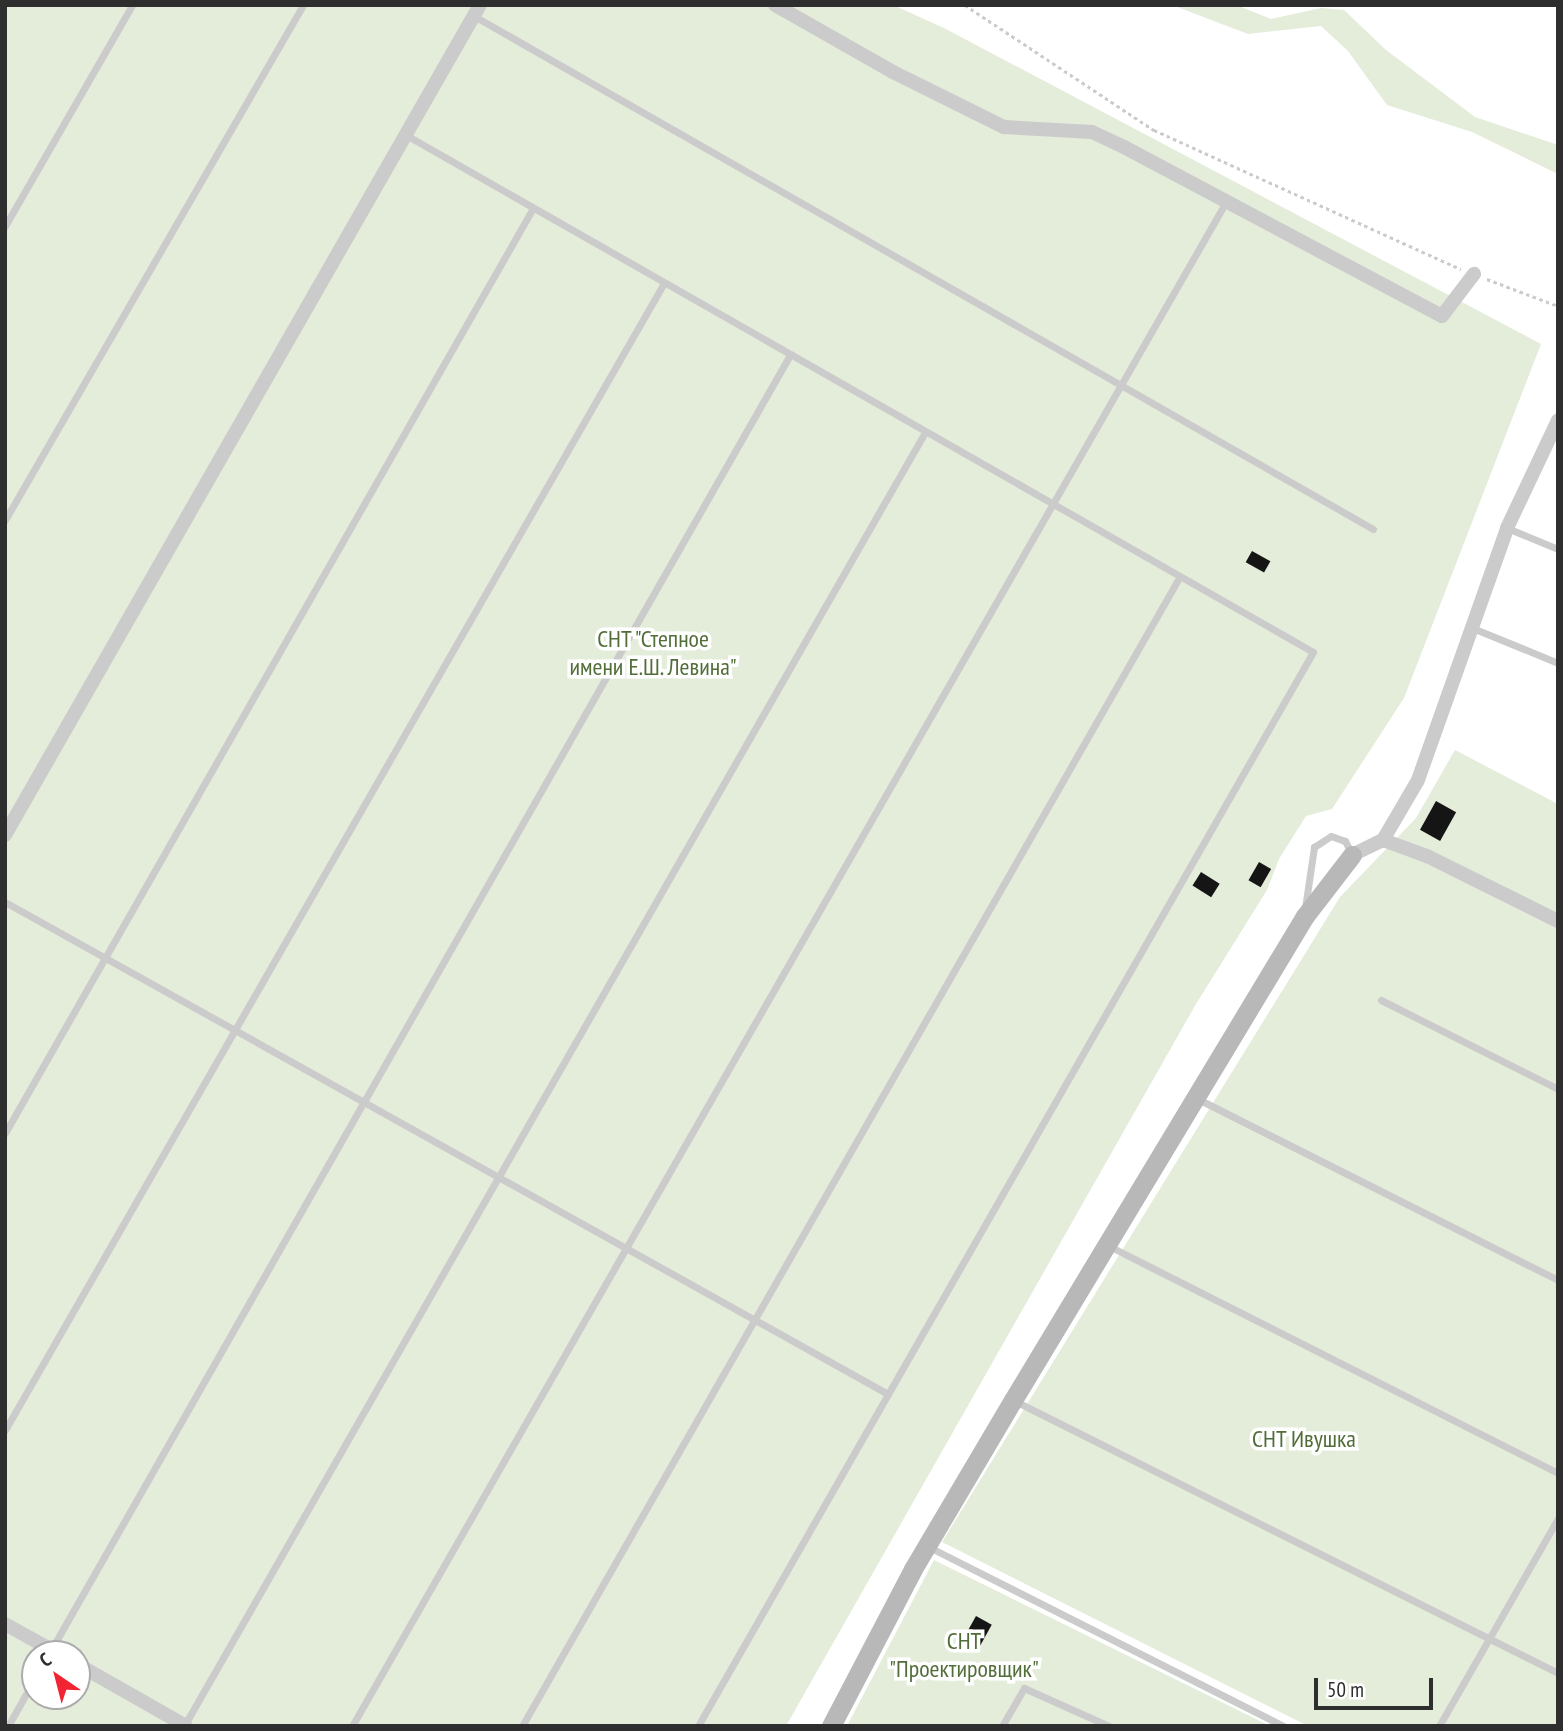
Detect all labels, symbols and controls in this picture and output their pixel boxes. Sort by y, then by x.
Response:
park label: СНТ "Степное имени Е.Ш. Левина" [569,625,737,681]
park label: СНТ Ивушка [1252,1425,1356,1453]
park label: СНТ "Проектировщик" [889,1627,1039,1683]
north arrow [21,1640,91,1710]
text: С [35,1647,56,1672]
scale bar [1318,1664,1437,1708]
text: 50 m [1327,1676,1364,1703]

